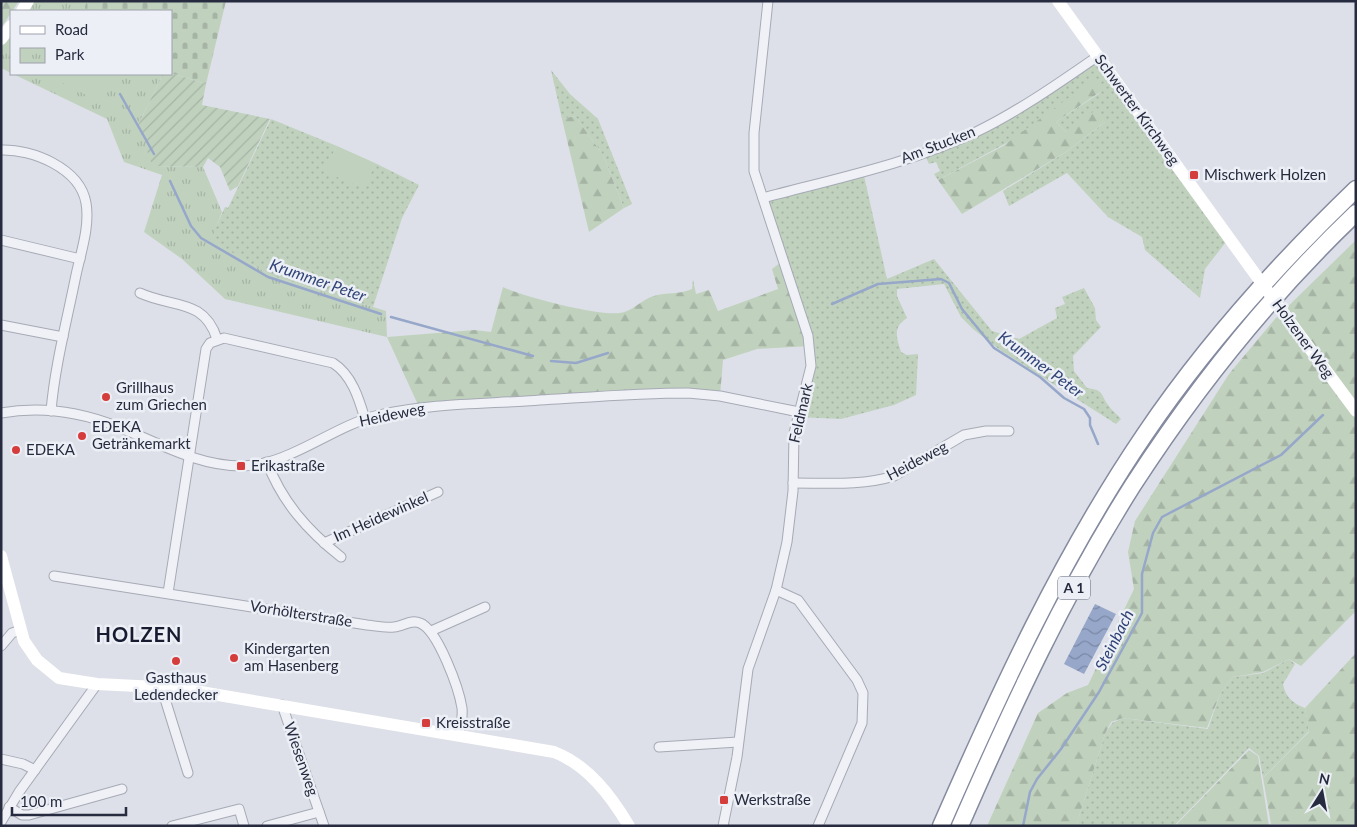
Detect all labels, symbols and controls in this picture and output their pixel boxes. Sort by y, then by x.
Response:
legend [10,10,172,75]
text: Road [55,20,88,38]
text: Park [55,45,85,63]
street label: Schwerter Kirchweg [1092,51,1184,168]
street label: Am Stucken [898,122,978,167]
place label: Mischwerk Holzen [1204,165,1326,183]
marker: Mischwerk Holzen [1188,169,1200,181]
water label: Krummer Peter [268,254,369,305]
street label: Holzener Weg [1269,295,1339,382]
water label: Krummer Peter [995,326,1088,401]
place label: Grillhaus zum Griechen [116,378,207,413]
street label: Feldmark [784,381,816,444]
marker: Grillhaus zum Griechen [100,391,112,403]
street label: Heideweg [357,398,426,430]
place label: EDEKA Getränkemarkt [92,417,191,452]
marker: EDEKA Getränkemarkt [76,430,88,442]
street label: Heideweg [883,436,950,484]
place label: EDEKA [26,440,76,458]
marker: EDEKA [10,444,22,456]
place label: Erikastraße [251,456,325,474]
marker: Erikastraße [235,460,247,472]
street label: Im Heidewinkel [330,487,431,545]
road number: A 1 [1058,576,1090,600]
street label: Vorhölterstraße [249,596,354,630]
water label: Steinbach [1090,606,1137,673]
district label: HOLZEN [96,622,182,646]
place label: Kindergarten am Hasenberg [244,639,339,674]
marker: Kindergarten am Hasenberg [228,652,240,664]
marker: Gasthaus Ledendecker [170,655,182,667]
place label: Gasthaus Ledendecker [134,668,218,703]
place label: Kreisstraße [436,713,510,731]
marker: Kreisstraße [420,717,432,729]
street label: Wiesenweg [281,719,323,798]
north arrow [1297,767,1347,817]
text: N [1318,769,1331,788]
scale bar [12,784,126,816]
place label: Werkstraße [734,790,811,808]
text: 100 m [20,792,62,810]
marker: Werkstraße [718,794,730,806]

